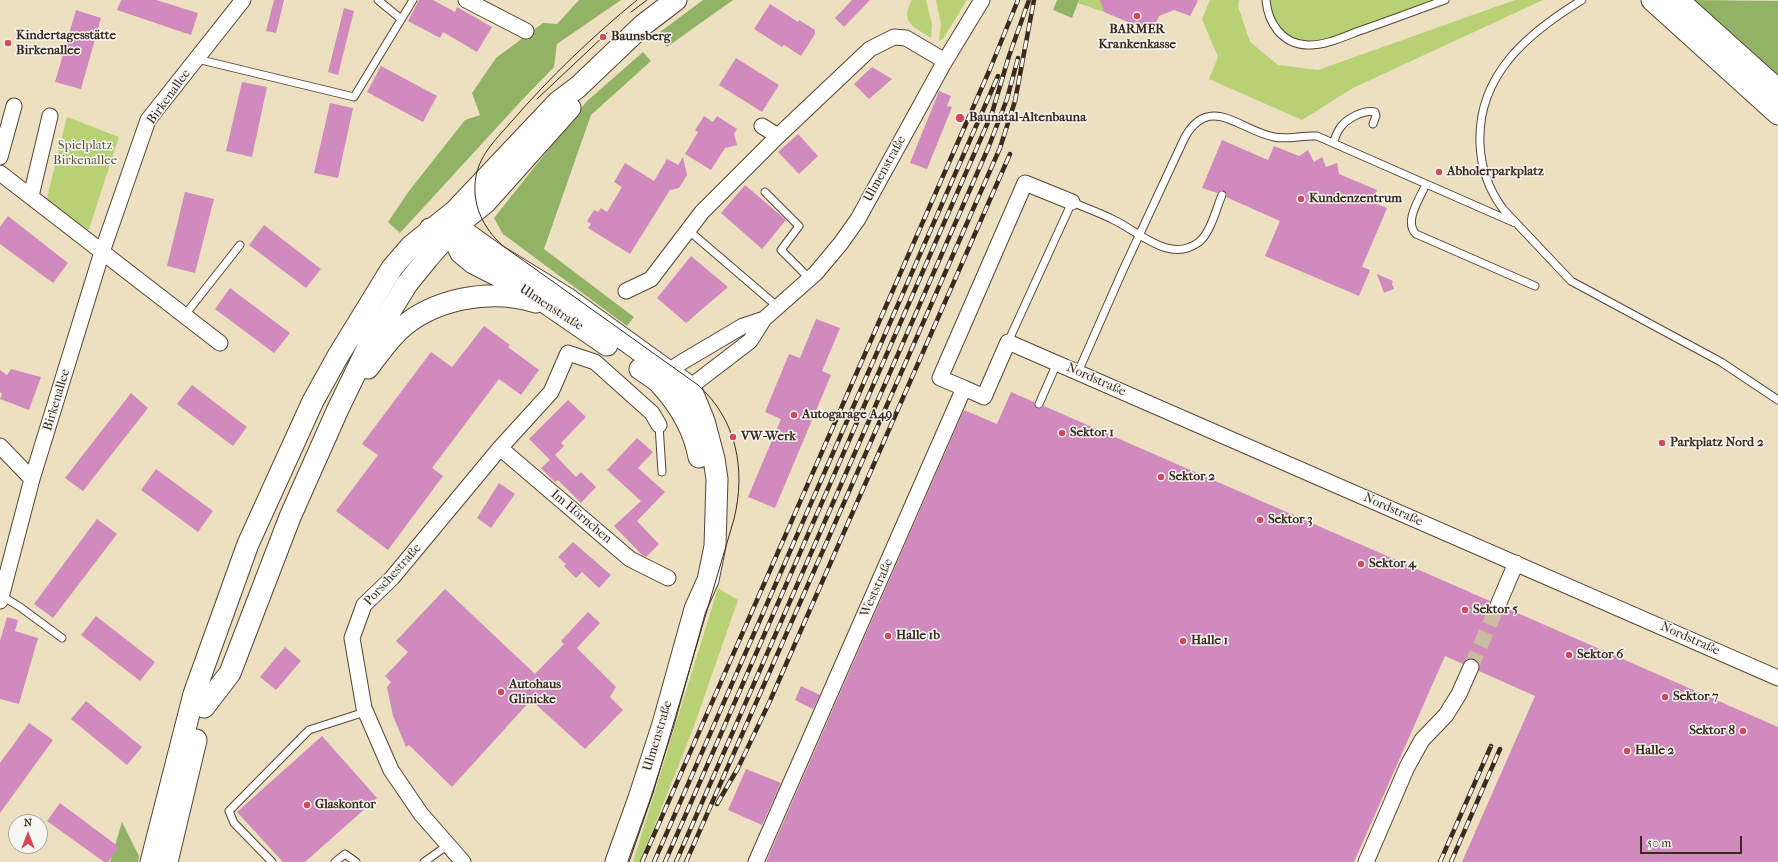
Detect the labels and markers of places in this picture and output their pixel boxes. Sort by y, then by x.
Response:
marker: BARMER Krankenkasse [1132,11,1142,21]
place label: BARMER Krankenkasse [1098,22,1176,53]
place label: Kindertagesstätte Birkenallee [16,28,116,59]
place label: Baunsberg [611,29,671,45]
marker: Baunsberg [598,32,608,42]
marker: Kindertagesstätte Birkenallee [3,38,13,48]
place label: Baunatal-Altenbauna [969,110,1086,126]
marker: Baunatal-Altenbauna [954,112,966,124]
place label: Abholerparkplatz [1447,164,1544,180]
marker: Abholerparkplatz [1434,167,1444,177]
place label: Kundenzentrum [1309,191,1402,207]
marker: Kundenzentrum [1296,194,1306,204]
place label: Autogarage A49 [802,407,892,423]
marker: Autogarage A49 [789,410,799,420]
place label: Sektor 1 [1070,425,1114,441]
marker: Sektor 1 [1057,428,1067,438]
place label: VW-Werk [741,429,796,445]
marker: VW-Werk [728,432,738,442]
place label: Parkplatz Nord 2 [1670,435,1764,451]
marker: Parkplatz Nord 2 [1657,438,1667,448]
place label: Sektor 2 [1169,469,1215,485]
marker: Sektor 2 [1156,472,1166,482]
place label: Sektor 3 [1268,512,1313,528]
marker: Sektor 3 [1255,515,1265,525]
place label: Sektor 4 [1369,556,1416,572]
marker: Sektor 4 [1356,559,1366,569]
place label: Sektor 5 [1473,602,1518,618]
marker: Sektor 5 [1460,605,1470,615]
place label: Halle 1b [896,628,940,644]
marker: Halle 1b [883,631,893,641]
place label: Halle 1 [1191,633,1228,649]
marker: Halle 1 [1178,636,1188,646]
place label: Sektor 6 [1577,647,1623,663]
marker: Sektor 6 [1564,650,1574,660]
place label: Autohaus Glinicke [509,677,561,708]
marker: Autohaus Glinicke [496,687,506,697]
place label: Sektor 7 [1673,689,1719,705]
marker: Sektor 7 [1660,692,1670,702]
place label: Sektor 8 [1689,723,1735,739]
marker: Sektor 8 [1738,726,1748,736]
place label: Halle 2 [1635,743,1674,759]
marker: Halle 2 [1622,746,1632,756]
place label: Glaskontor [315,797,376,813]
marker: Glaskontor [302,800,312,810]

